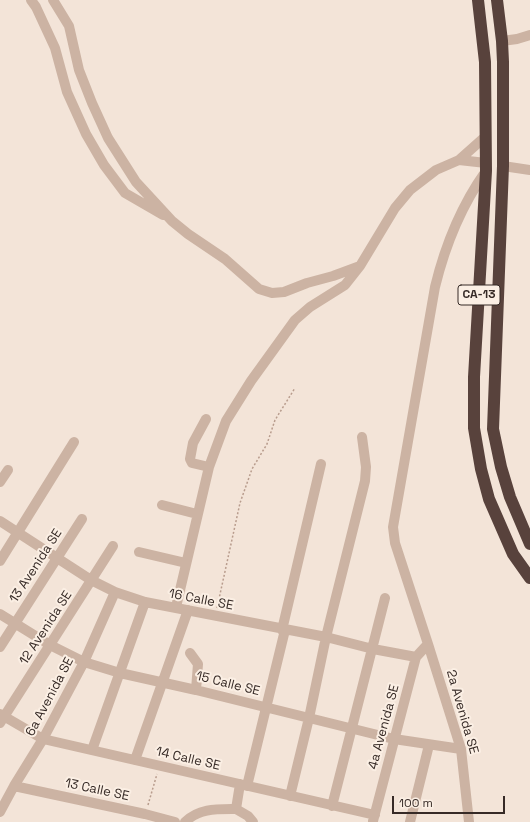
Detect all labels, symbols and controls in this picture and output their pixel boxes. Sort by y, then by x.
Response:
road number: CA-13 [458,285,500,305]
street label: 13 Avenida SE [6,526,66,606]
street label: 16 Calle SE [167,586,235,614]
street label: 12 Avenida SE [16,588,76,668]
street label: 6a Avenida SE [23,655,77,739]
street label: 2a Avenida SE [443,668,481,756]
street label: 15 Calle SE [195,669,261,699]
street label: 4a Avenida SE [365,683,403,771]
street label: 14 Calle SE [154,744,222,774]
street label: 13 Calle SE [64,776,130,804]
scale bar [394,788,507,814]
text: 100 m [399,795,433,811]

